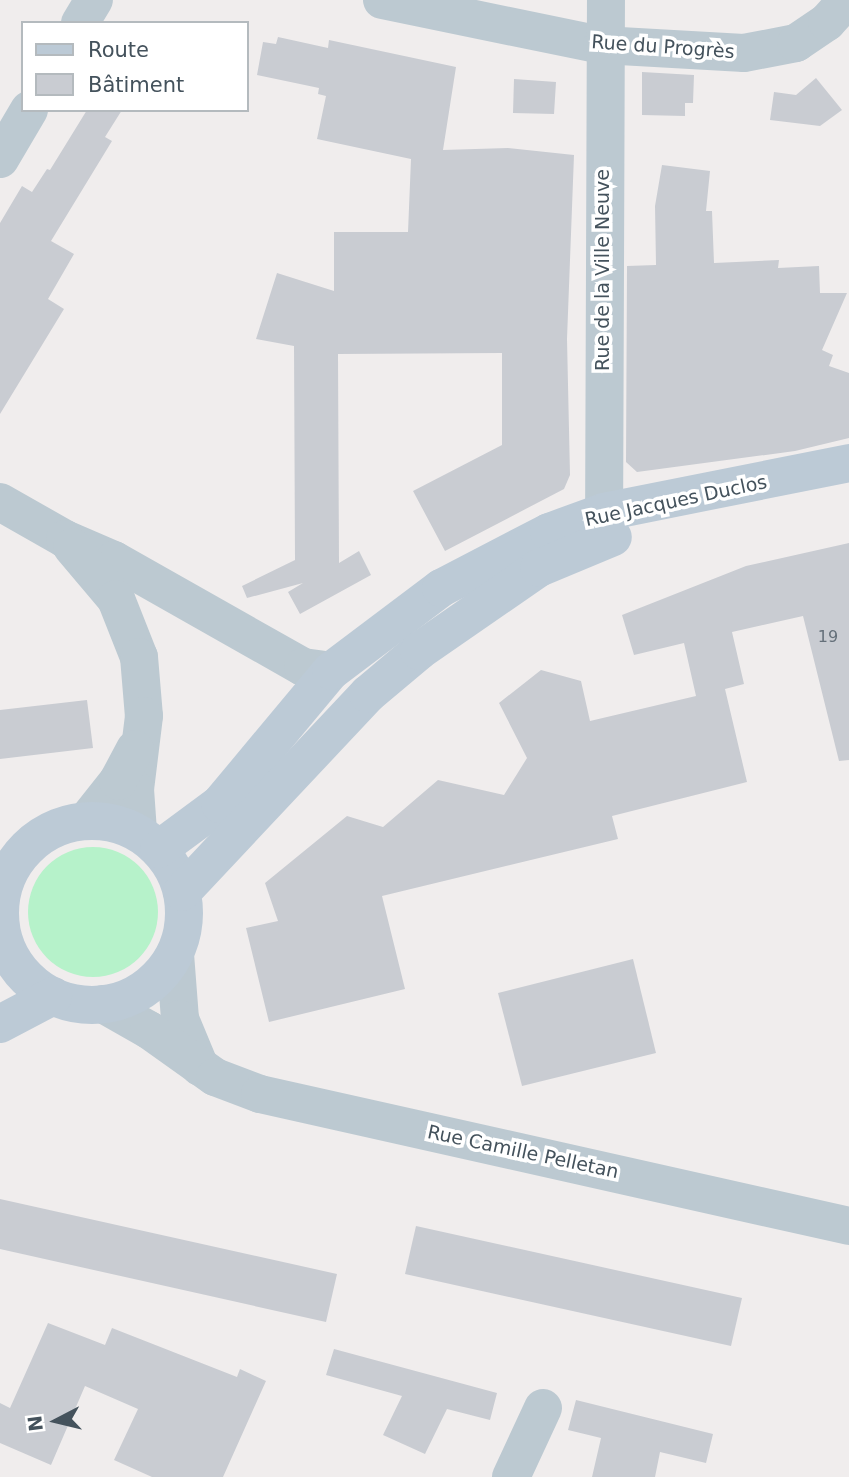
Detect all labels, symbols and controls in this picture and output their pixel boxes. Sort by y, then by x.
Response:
legend [21,21,248,112]
street label: Rue du Progrès [591,31,735,63]
text: Route [88,38,149,62]
text: Bâtiment [88,73,184,97]
street label: Rue de la Ville Neuve [592,169,614,371]
street label: Rue Jacques Duclos [583,471,769,531]
house number: 19 [818,627,838,647]
street label: Rue Camille Pelletan [425,1121,621,1183]
north arrow [21,1386,91,1456]
text: N [23,1414,47,1433]

